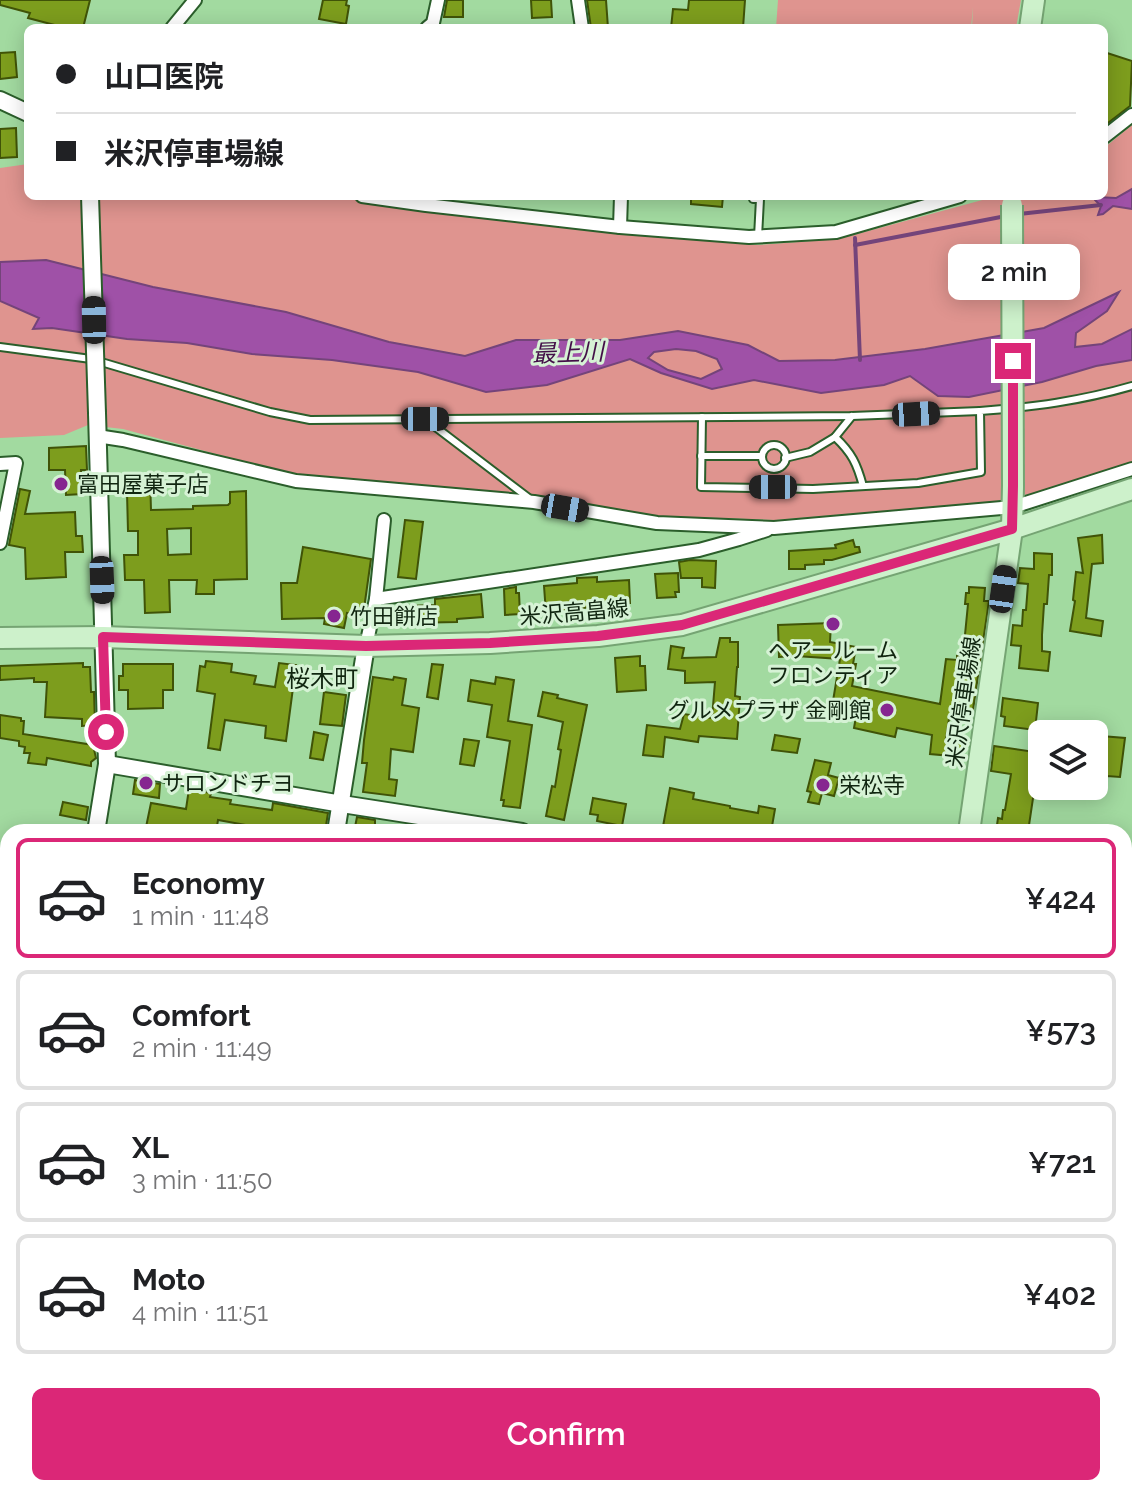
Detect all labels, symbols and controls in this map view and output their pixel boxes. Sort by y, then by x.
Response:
text: 山口医院 [104,59,224,94]
text: 米沢停車場線 [104,136,284,171]
callout: 2 min [947,245,1079,301]
text: 2 min [981,257,1047,287]
car [82,296,106,344]
water label: 最上川 [531,337,607,368]
route end [995,343,1031,379]
car [891,401,941,427]
car [401,407,449,431]
place label: 富田屋菓子店 [77,471,209,497]
marker: 富田屋菓子店 [52,475,70,493]
car [749,475,797,499]
car [539,492,591,524]
car [89,556,115,604]
car [988,564,1018,614]
street label: 米沢高畠線 [518,594,630,630]
place label: 竹田餅店 [350,603,438,629]
marker: 竹田餅店 [325,607,343,625]
marker: ヘアールーム フロンティア [824,615,842,633]
street label: 米沢停車場線 [941,635,985,769]
place label: ヘアールーム フロンティア [768,637,898,688]
district label: 桜木町 [286,664,358,693]
place label: グルメプラザ 金剛館 [667,697,871,723]
marker: グルメプラザ 金剛館 [878,701,896,719]
route start [88,714,124,750]
map controls [1028,720,1108,800]
button: layers [1028,720,1108,800]
place label: サロンドチヨ [162,770,294,796]
place label: 栄松寺 [839,772,905,798]
marker: サロンドチヨ [137,774,155,792]
marker: 栄松寺 [814,776,832,794]
icon: car [36,862,108,934]
text: Economy [132,866,265,901]
text: ¥424 [1025,881,1096,916]
text: 1 min · 11:48 [132,901,269,931]
icon: car [36,994,108,1066]
text: Comfort [132,998,251,1033]
text: ¥573 [1026,1013,1096,1048]
text: 2 min · 11:49 [132,1033,272,1063]
icon: car [36,1126,108,1198]
text: XL [132,1130,169,1165]
text: ¥721 [1028,1145,1096,1180]
text: 3 min · 11:50 [132,1165,273,1195]
icon: car [36,1258,108,1330]
text: Moto [132,1262,205,1297]
text: ¥402 [1023,1277,1096,1312]
text: 4 min · 11:51 [132,1297,268,1327]
button: Confirm [32,1388,1100,1480]

